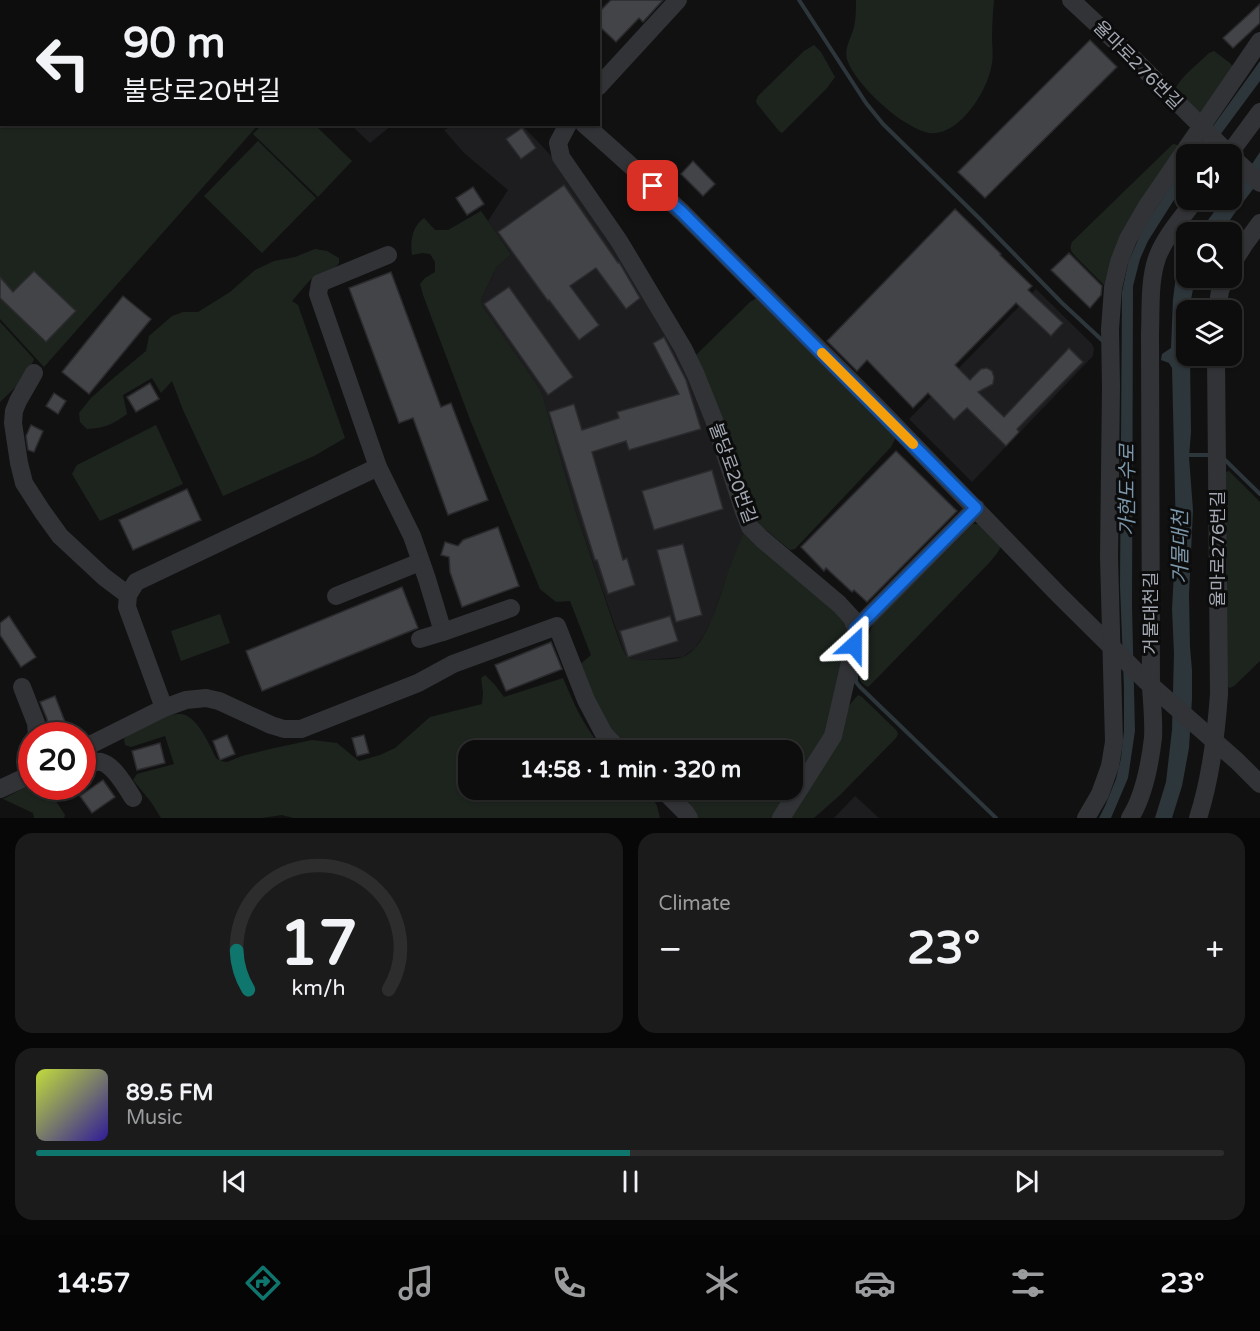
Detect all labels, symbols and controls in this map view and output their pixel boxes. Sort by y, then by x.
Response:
street label: 율마로276번길 [1089,16,1187,114]
text: 90 m [123,18,225,69]
icon: left [24,24,102,102]
text: 불당로20번길 [123,75,281,108]
map controls [1176,144,1242,366]
button: sound [1176,144,1242,210]
pin [627,160,678,211]
icon: arrive [636,169,669,202]
button: search [1176,222,1242,288]
button: layers [1176,300,1242,366]
street label: 불당로20번길 [705,420,761,526]
water label: 가현도수로 [1116,442,1140,536]
street label: 율마로276번길 [1207,491,1229,607]
water label: 거물대천 [1169,508,1193,584]
street label: 거물대천길 [1140,572,1162,654]
position arrow [822,613,886,677]
speed limit sign: 20 [18,722,96,800]
text: 14:58 · 1 min · 320 m [520,757,741,783]
text: Climate [659,892,731,916]
text: 17 [280,907,358,982]
text: 23° [907,922,980,976]
text: − [659,930,682,969]
text: + [1205,930,1224,969]
text: km/h [292,975,346,1001]
text: 89.5 FM [126,1080,214,1106]
text: Music [126,1106,182,1130]
icon: previous [218,1165,251,1198]
icon: pause [614,1165,647,1198]
icon: next [1010,1165,1043,1198]
icon: directions [242,1262,284,1304]
icon: music [395,1262,437,1304]
icon: phone [548,1262,590,1304]
icon: climate [701,1262,743,1304]
icon: car [854,1262,896,1304]
icon: filters [1007,1262,1049,1304]
text: 14:57 [56,1267,130,1300]
text: 23° [1160,1267,1204,1300]

